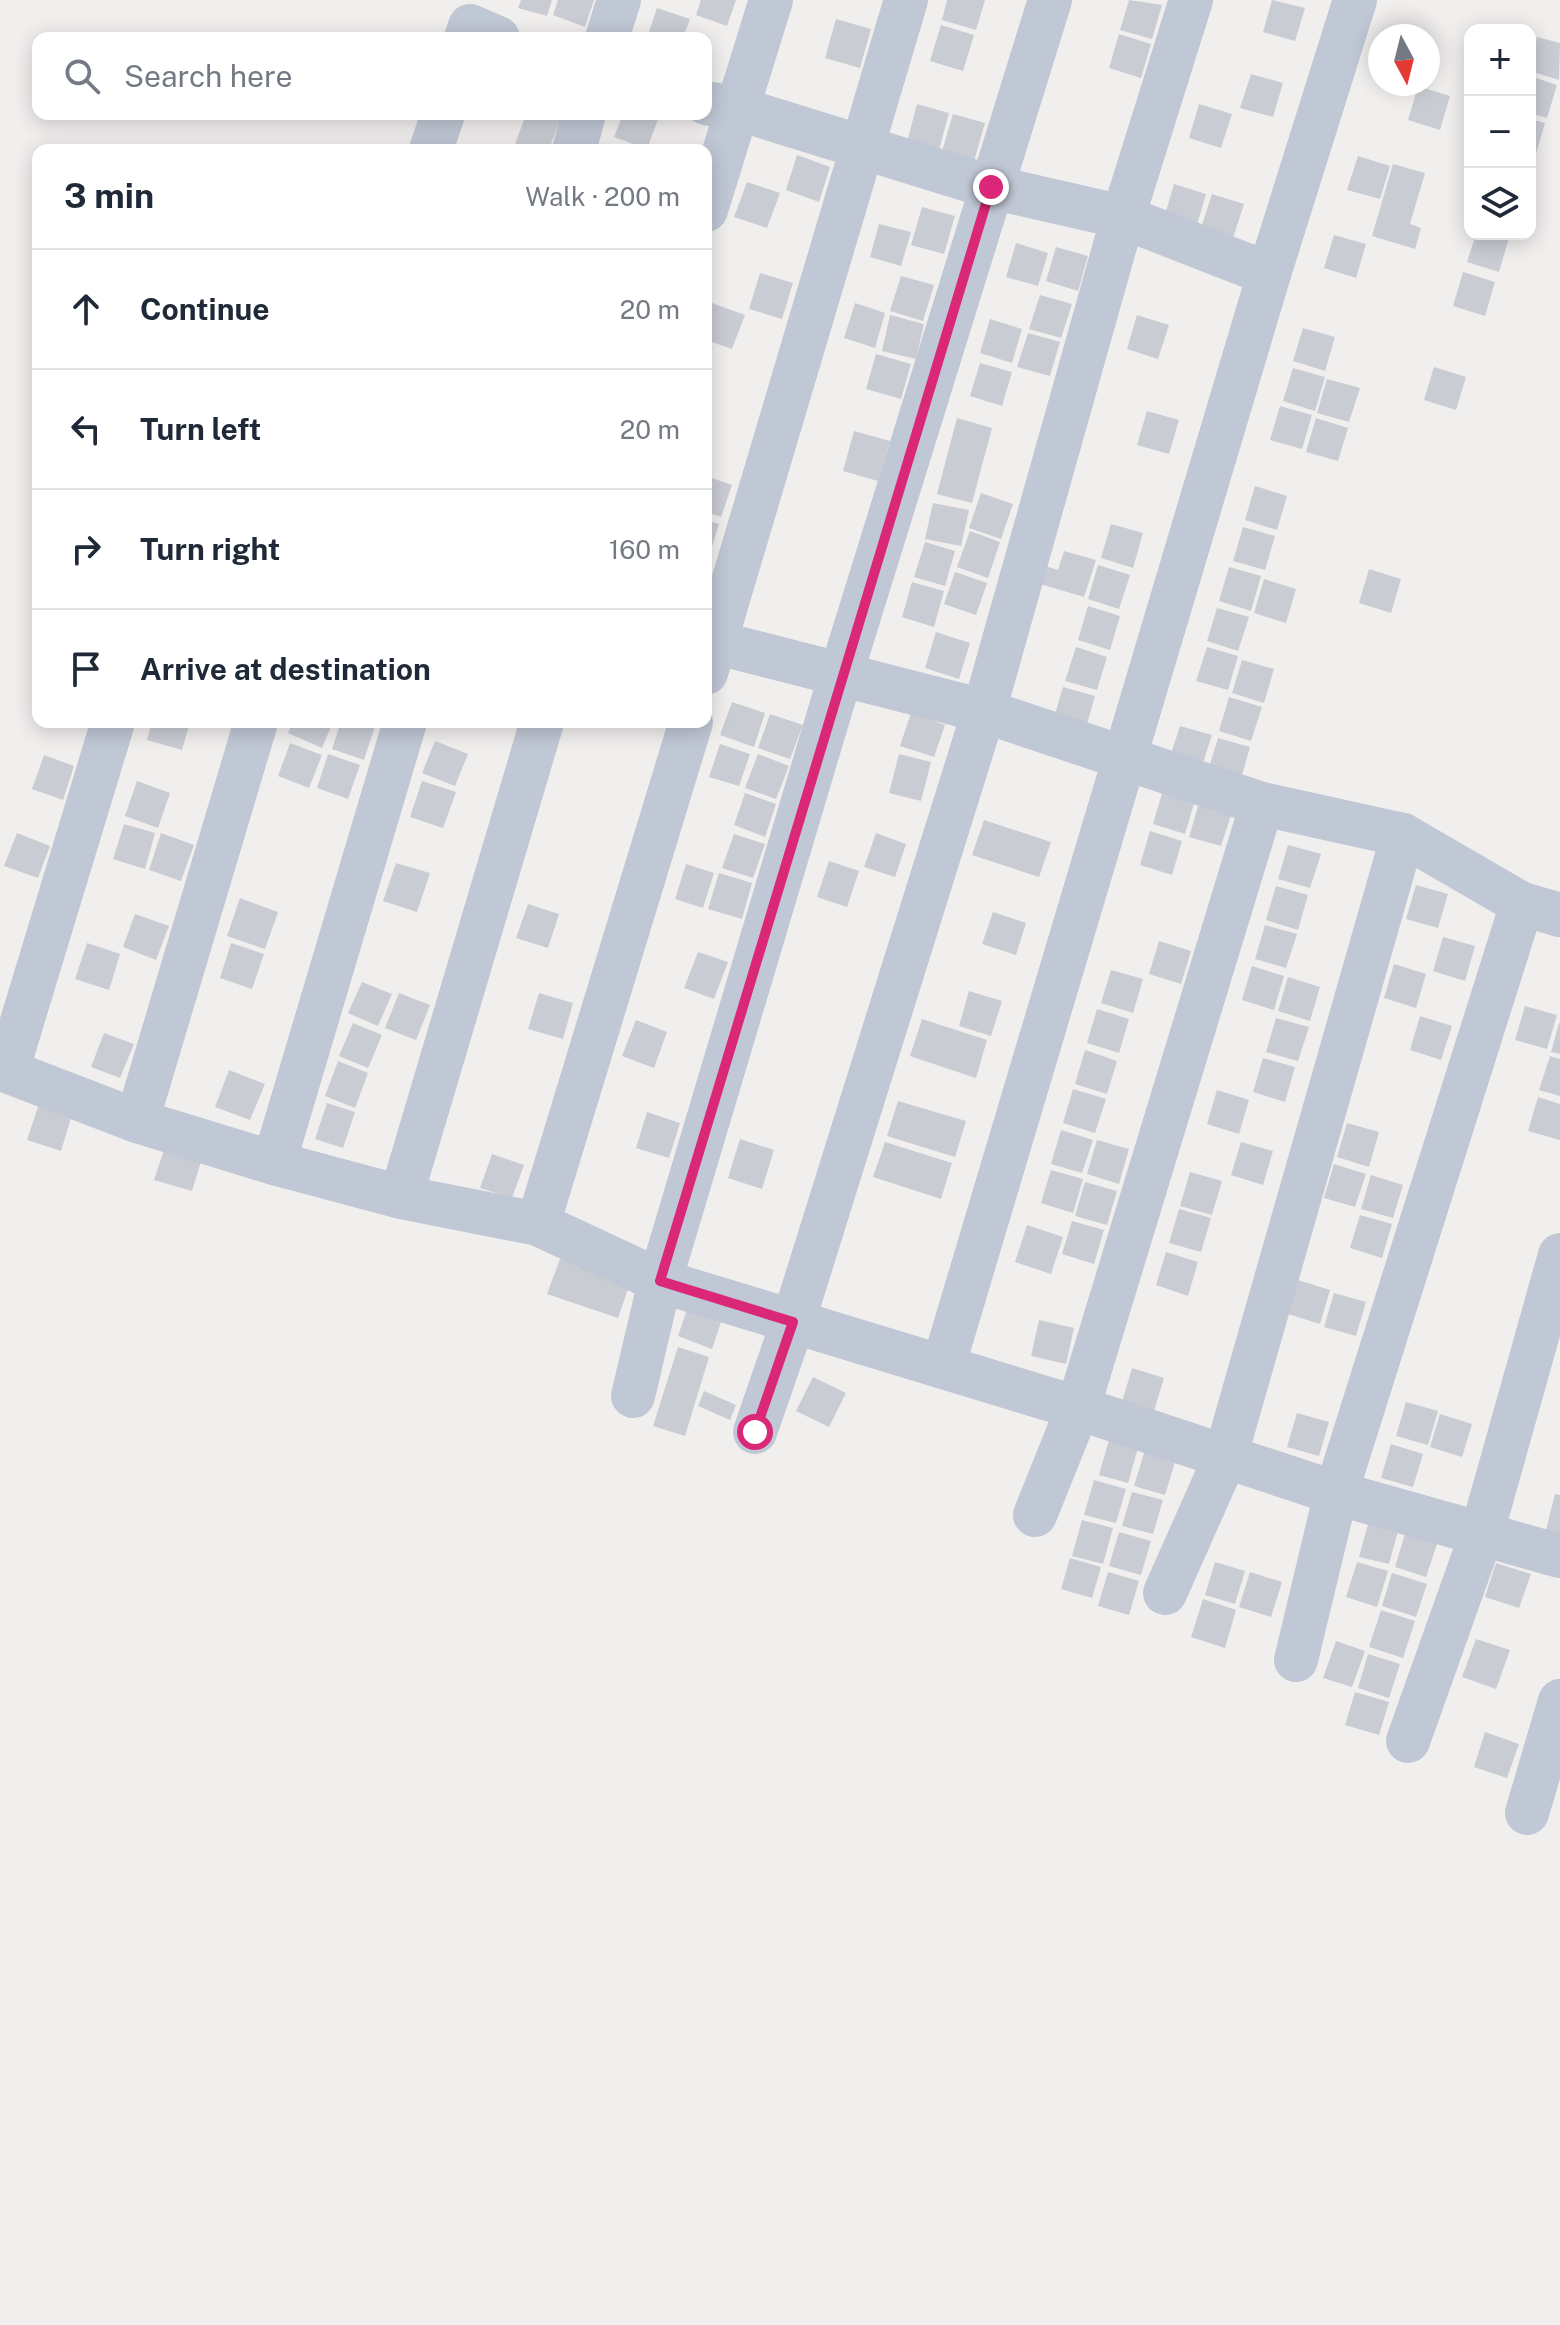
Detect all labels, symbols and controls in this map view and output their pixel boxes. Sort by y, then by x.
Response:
north arrow [1368,24,1440,96]
map controls [1464,24,1536,240]
button: + [1464,24,1536,96]
search box [32,32,712,120]
icon: search [60,54,104,98]
text: Search here [124,58,292,94]
button: − [1464,96,1536,168]
button: layers [1464,168,1536,240]
route end [973,169,1009,205]
text: 3 min [64,176,154,216]
text: Walk · 200 m [525,181,680,212]
icon: ahead [64,287,108,331]
text: Continue [140,291,270,327]
text: 20 m [620,294,680,325]
icon: left [64,407,108,451]
text: Turn left [140,411,261,447]
text: 20 m [620,414,680,445]
icon: right [64,527,108,571]
text: Turn right [140,531,280,567]
text: 160 m [609,534,680,565]
icon: arrive [64,647,108,691]
text: Arrive at destination [140,651,431,687]
route start [737,1414,773,1450]

